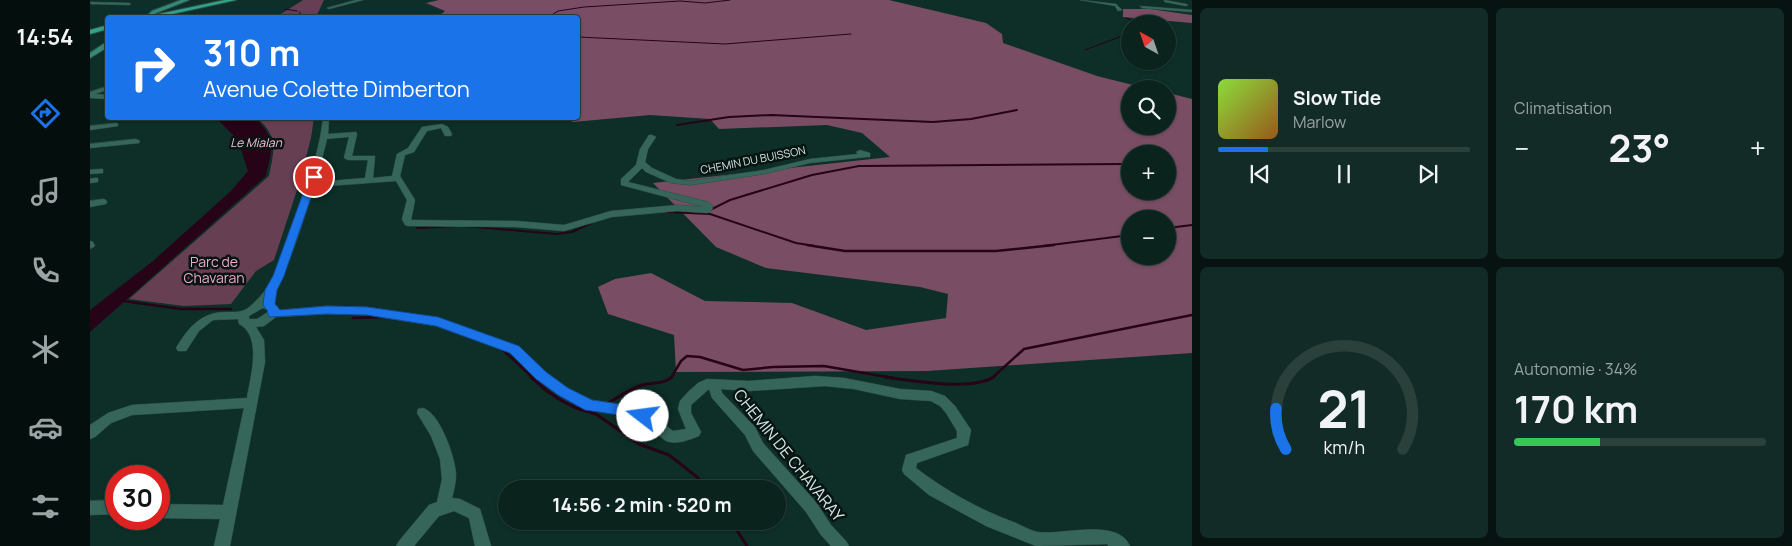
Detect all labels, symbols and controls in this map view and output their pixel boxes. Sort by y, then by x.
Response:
north arrow [1121,15,1176,70]
map controls [1121,15,1176,265]
text: 14:54 [17,22,73,52]
text: 310 m [203,29,300,77]
icon: right [120,35,185,100]
text: Avenue Colette Dimberton [203,74,470,104]
button: search [1121,80,1176,135]
text: Slow Tide [1293,85,1381,111]
icon: directions [28,96,63,131]
text: Climatisation [1514,97,1612,119]
text: Marlow [1293,111,1346,133]
text: 23° [1609,121,1670,173]
text: − [1514,129,1529,167]
text: + [1750,129,1766,167]
water label: Le Mialan [230,134,283,151]
street label: CHEMIN DU BUISSON [699,142,807,177]
button: + [1121,145,1176,200]
pin [293,156,335,198]
icon: previous [1246,160,1274,188]
icon: pause [1330,160,1358,188]
icon: next [1414,160,1442,188]
icon: arrive [300,163,328,191]
icon: music [28,174,63,209]
button: − [1121,210,1176,265]
park label: Parc de Chavaran [183,252,245,287]
icon: phone [28,253,63,288]
icon: climate [28,332,63,367]
text: Autonomie · 34% [1514,358,1638,380]
text: 21 [1317,373,1371,444]
text: 170 km [1514,382,1638,434]
street label: CHEMIN DE CHAVARAY [729,384,849,526]
position arrow [616,389,668,441]
icon: car [28,410,63,445]
text: km/h [1323,435,1365,459]
speed limit sign: 30 [105,465,170,530]
icon: filters [28,489,63,524]
text: 14:56 · 2 min · 520 m [552,492,732,518]

